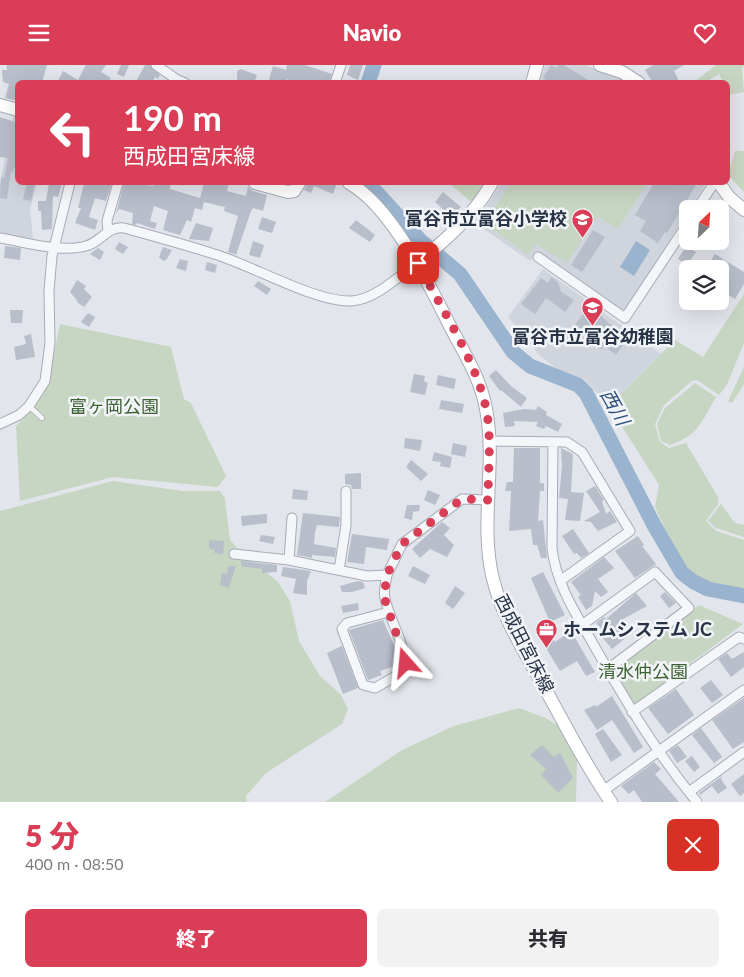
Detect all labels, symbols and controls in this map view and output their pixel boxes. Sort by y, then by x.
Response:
icon: menu [25,19,53,47]
text: Navio [343,19,401,46]
icon: heart [691,19,719,47]
text: 190 m [123,96,222,138]
icon: left [40,100,105,165]
text: 西成田宮床線 [123,142,255,169]
north arrow [679,200,729,250]
map controls [679,200,729,310]
place label: 富谷市立富谷小学校 [405,207,567,229]
school or university icon: 富谷市立富谷小学校 [571,207,595,238]
pin [397,242,439,284]
icon: arrive [404,249,432,277]
button: layers [679,260,729,310]
school or university icon: 富谷市立富谷幼稚園 [581,295,605,326]
place label: 富谷市立富谷幼稚園 [512,325,674,347]
water label: 西川 [596,385,636,431]
park label: 富ヶ岡公園 [69,395,159,417]
street label: 西成田宮床線 [491,590,559,697]
office icon: ホームシステム JC [535,618,559,649]
place label: ホームシステム JC [563,618,712,640]
position arrow [379,636,431,688]
park label: 清水仲公園 [598,660,688,682]
text: 5 分 [25,817,79,853]
button: close [667,819,719,871]
text: 400 m · 08:50 [25,854,124,873]
button: 終了 [25,909,367,967]
button: 共有 [377,909,719,967]

